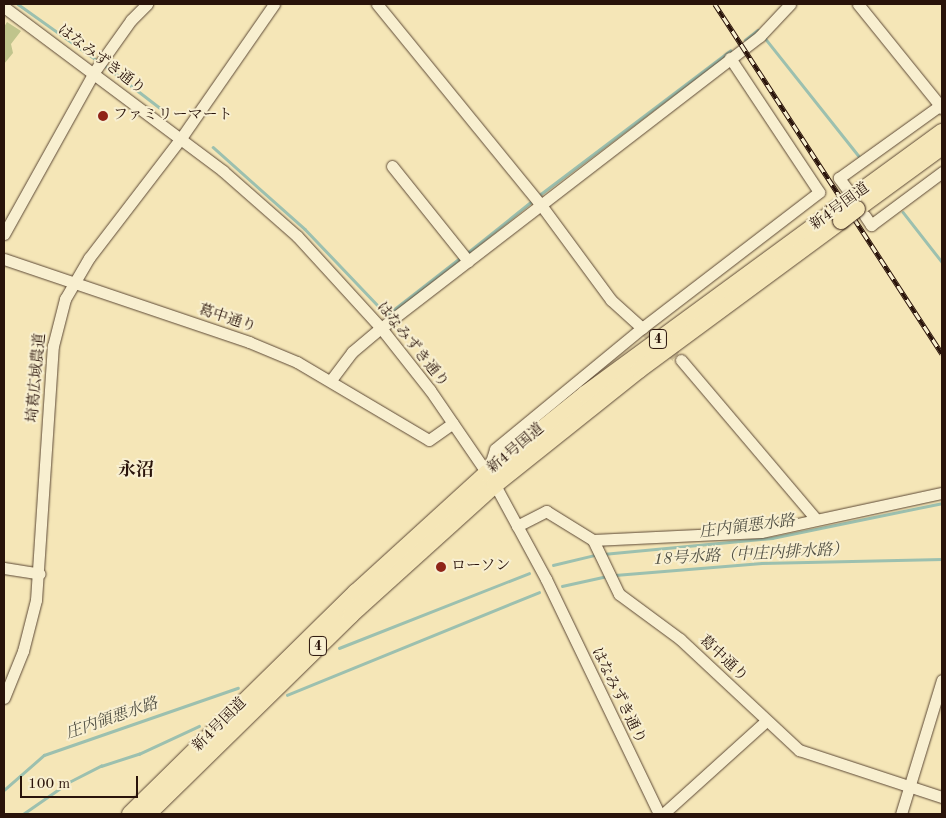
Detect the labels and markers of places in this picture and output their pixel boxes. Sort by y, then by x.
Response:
place label: ファミリーマート [113,107,233,125]
marker: ファミリーマート [97,110,109,122]
place label: ローソン [451,558,511,576]
marker: ローソン [435,561,447,573]

